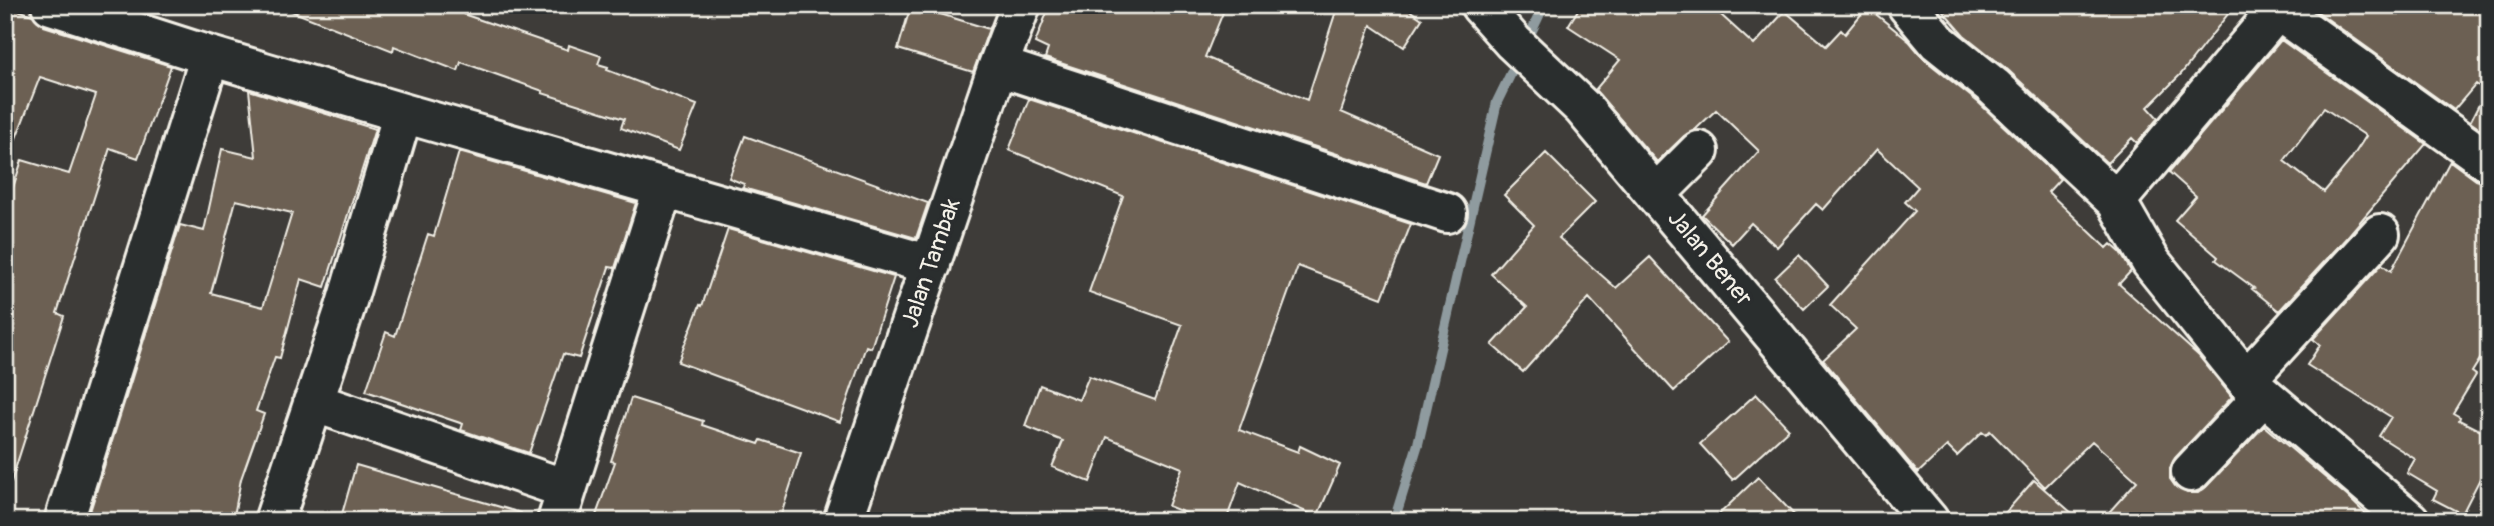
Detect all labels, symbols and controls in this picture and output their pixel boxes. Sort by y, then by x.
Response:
street label: Jalan Tambak [895,195,967,331]
street label: Jalan Bener [1661,204,1759,312]

